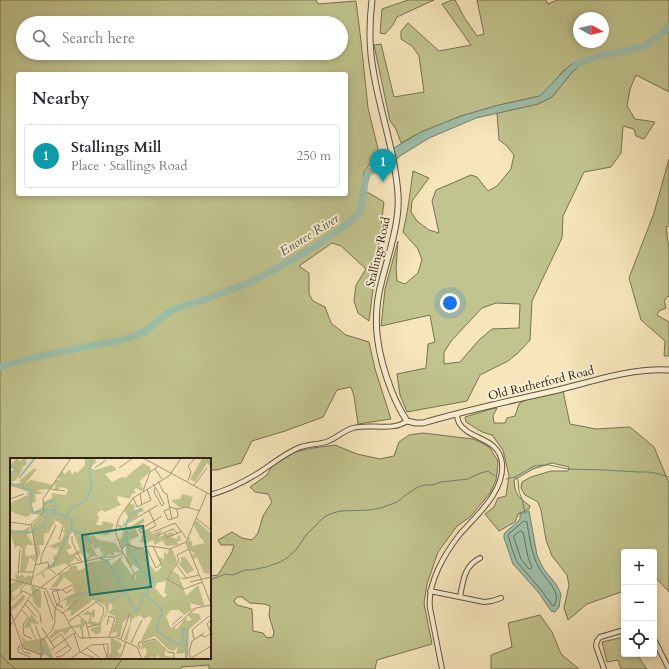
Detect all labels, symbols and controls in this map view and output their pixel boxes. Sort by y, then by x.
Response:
north arrow [573,12,609,48]
search box [16,16,348,60]
icon: search [30,27,52,49]
text: Search here [62,28,135,48]
text: Nearby [32,87,89,110]
text: Stallings Mill [71,137,162,157]
text: 1 [43,147,49,165]
text: 250 m [297,147,331,165]
pin: 1 [370,149,396,182]
text: Place · Stallings Road [71,157,187,175]
water label: Enoree River [276,209,343,260]
street label: Stallings Road [362,215,394,289]
your location [440,293,460,313]
street label: Old Rutherford Road [486,362,596,404]
inset map [10,458,211,659]
map controls [621,549,657,657]
button: + [621,549,657,585]
button: − [621,585,657,621]
button: locate [621,621,657,657]

